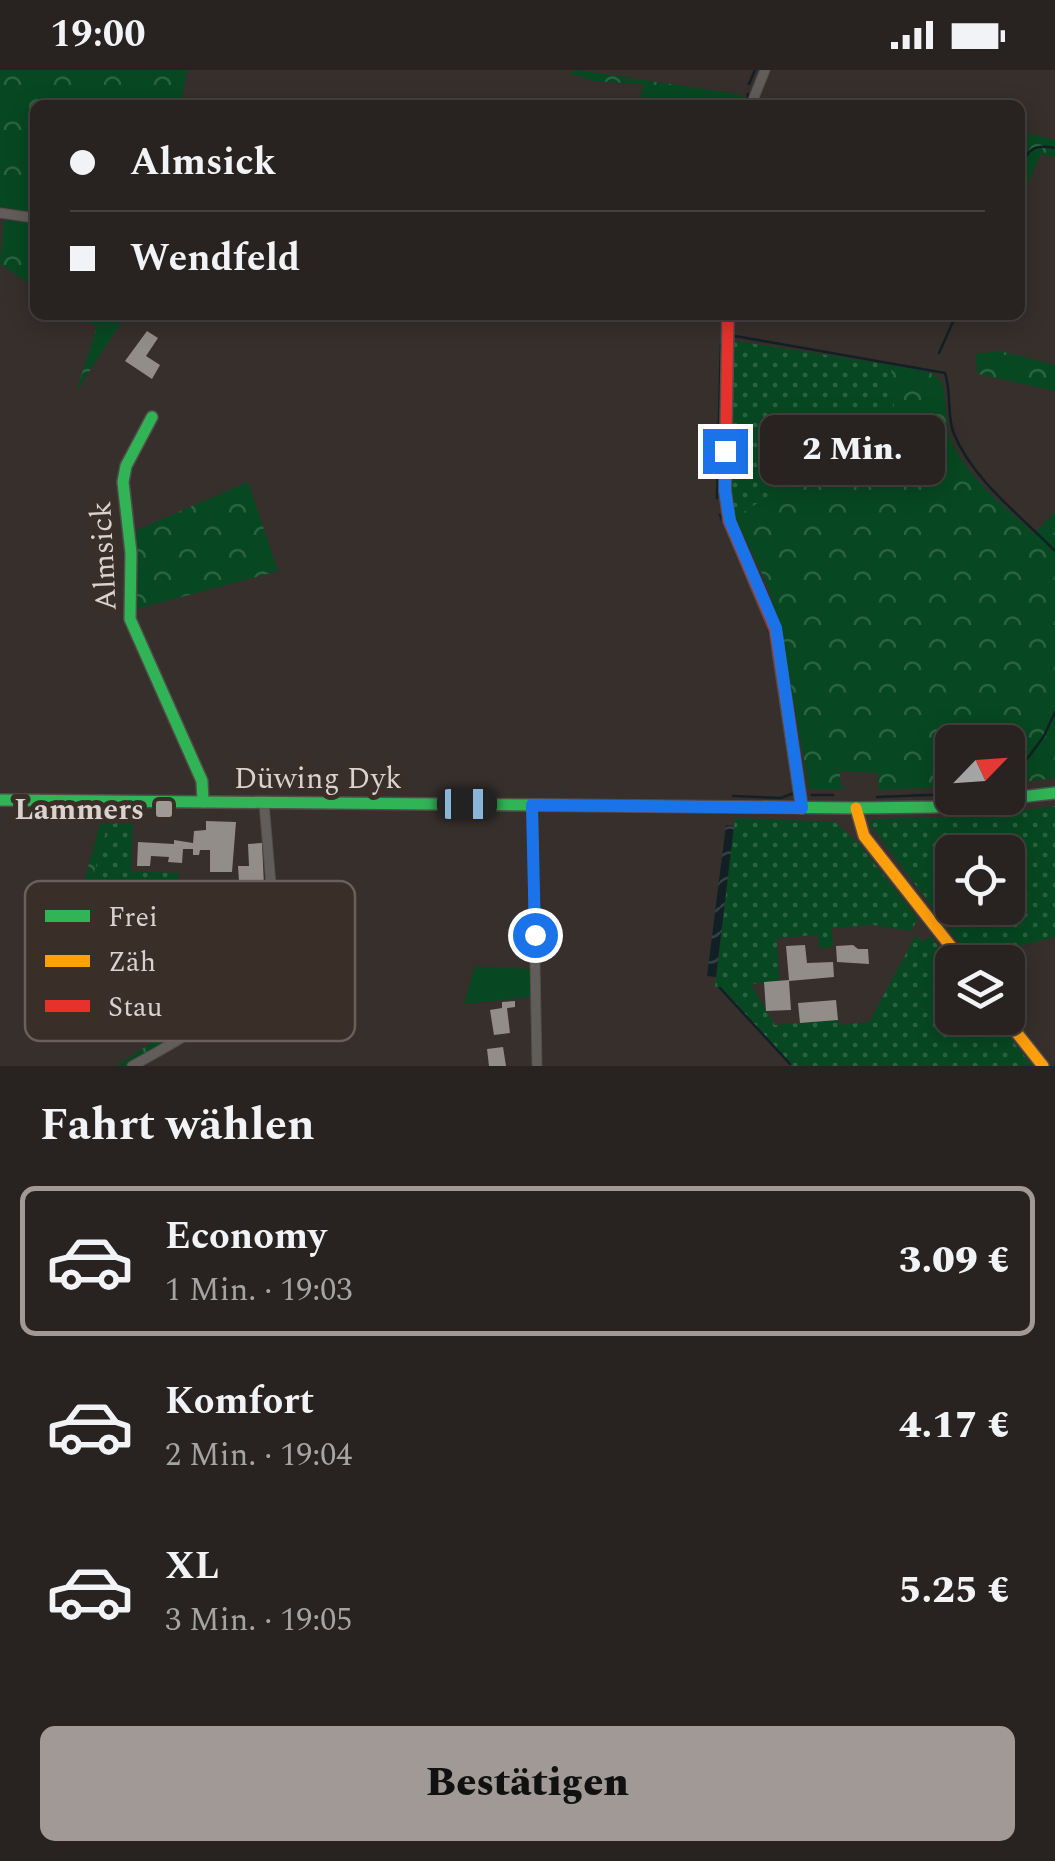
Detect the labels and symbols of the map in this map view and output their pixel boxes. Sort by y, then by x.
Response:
callout: 2 Min. [760,416,945,486]
route end [703,429,748,474]
street label: Almsick [78,500,130,612]
north arrow [935,725,1025,815]
street label: Düwing Dyk [234,756,402,802]
place label: Lammers [14,787,144,833]
car [437,789,497,819]
marker: Lammers [153,798,175,820]
legend [25,881,355,1041]
text: Frei [108,896,158,939]
route start [513,913,558,958]
text: Zäh [108,941,156,984]
text: Stau [108,986,162,1029]

